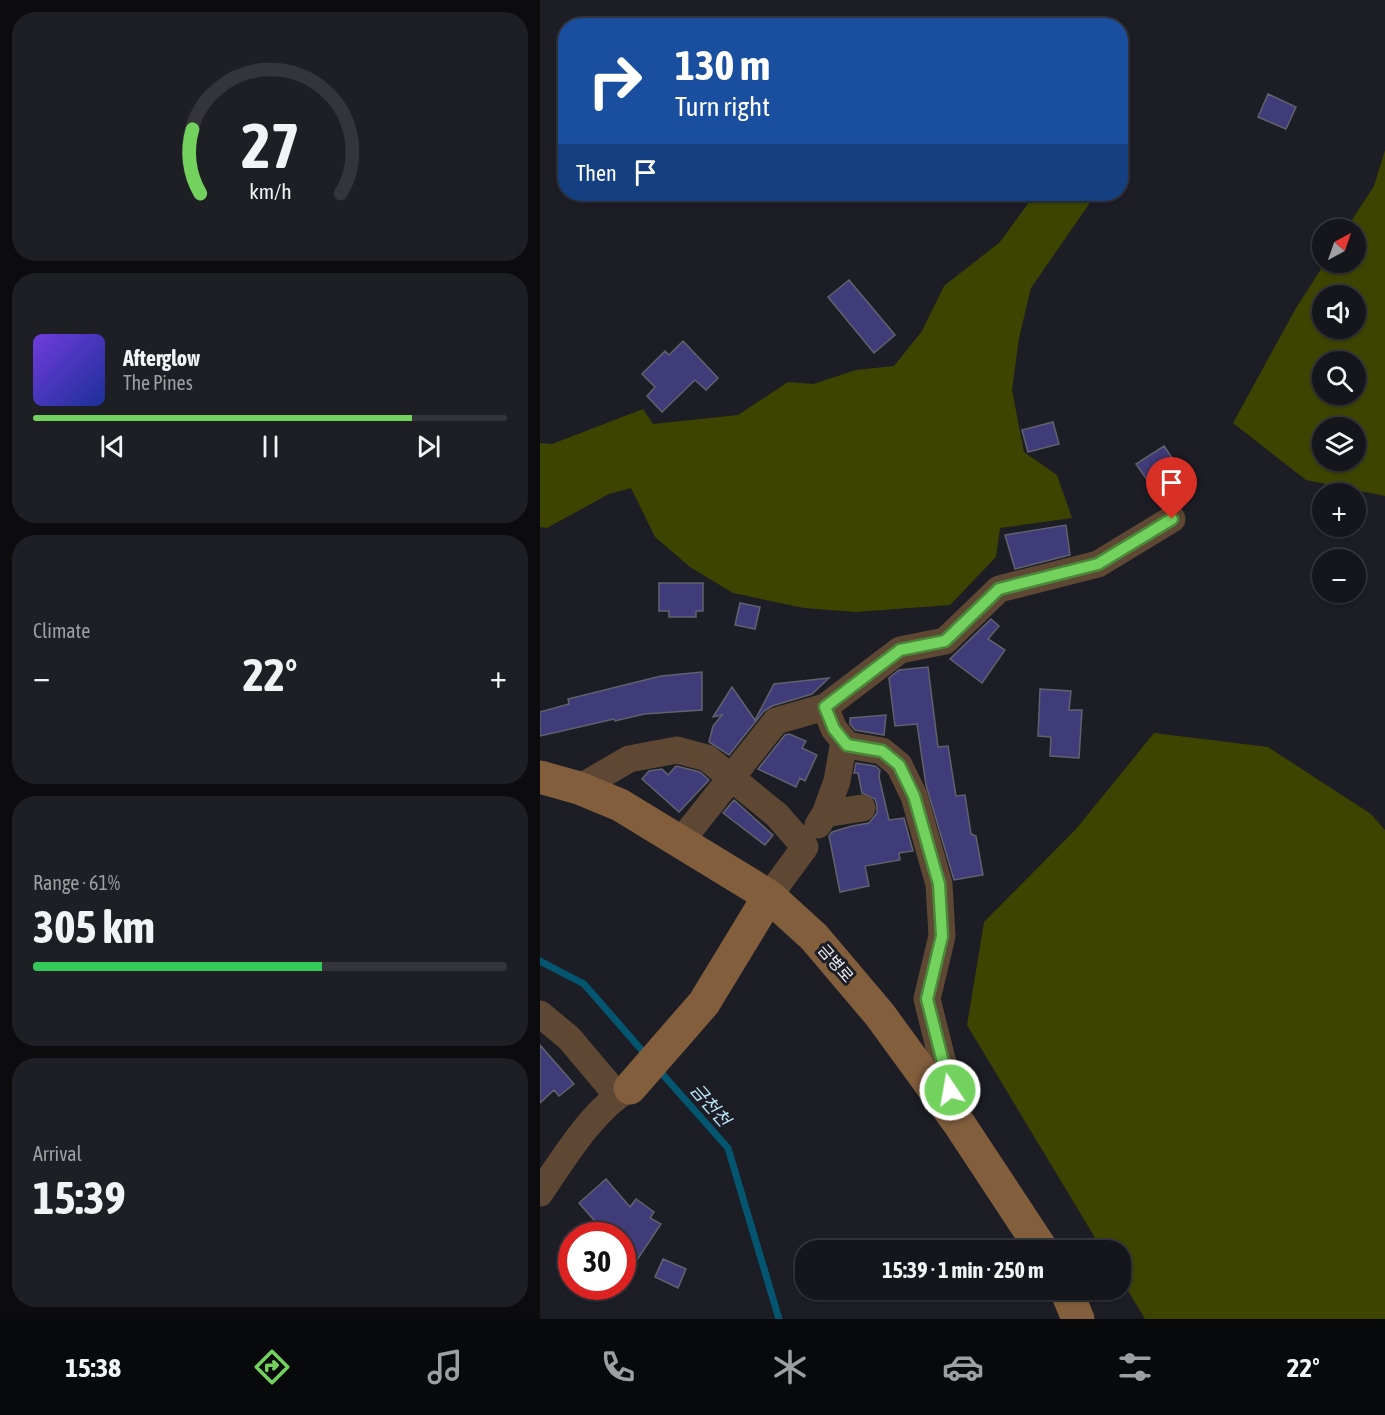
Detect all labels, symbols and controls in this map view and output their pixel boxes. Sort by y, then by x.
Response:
text: 130 m [675,41,770,89]
icon: right [576,42,654,120]
text: Turn right [675,91,770,122]
text: 27 [241,110,299,181]
icon: arrive [629,156,662,189]
text: Then [576,160,617,186]
text: km/h [249,179,291,204]
north arrow [1312,219,1366,273]
map controls [1312,219,1366,603]
button: sound [1312,285,1366,339]
text: Afterglow [123,345,200,371]
button: search [1312,351,1366,405]
text: The Pines [123,371,193,394]
button: layers [1312,417,1366,471]
icon: previous [96,430,129,463]
icon: pause [254,430,287,463]
icon: next [412,430,445,463]
pin [1146,457,1197,519]
icon: arrive [1155,466,1188,499]
button: + [1312,483,1366,537]
button: − [1312,549,1366,603]
text: Climate [33,619,90,642]
text: 22° [243,649,297,701]
text: − [33,657,50,695]
text: + [490,657,507,695]
text: Range · 61% [33,871,120,894]
text: 305 km [33,901,155,953]
street label: 금병로 [815,940,857,986]
position arrow [918,1058,982,1122]
water label: 금천천 [686,1079,736,1132]
text: Arrival [33,1142,82,1165]
text: 15:39 [33,1172,126,1224]
speed limit sign: 30 [558,1222,636,1300]
text: 15:39 · 1 min · 250 m [882,1257,1044,1283]
icon: directions [251,1346,293,1388]
icon: music [424,1346,466,1388]
icon: phone [597,1346,639,1388]
icon: climate [769,1346,811,1388]
icon: car [942,1346,984,1388]
icon: filters [1114,1346,1156,1388]
text: 15:38 [65,1352,121,1383]
text: 22° [1287,1352,1320,1383]

